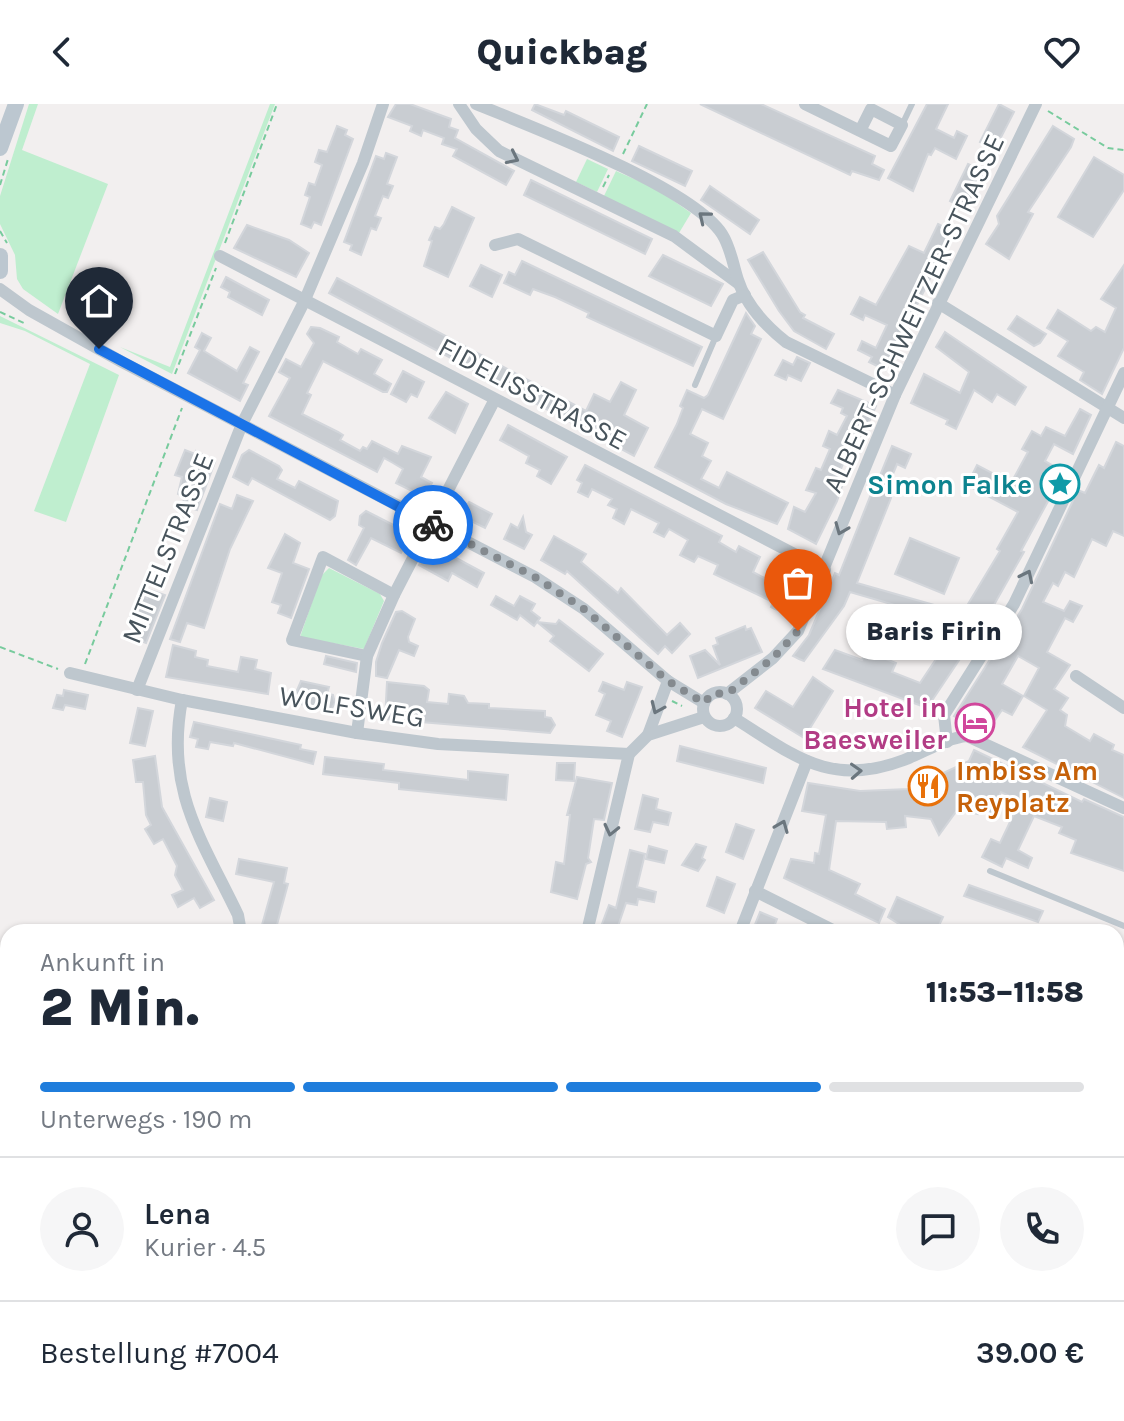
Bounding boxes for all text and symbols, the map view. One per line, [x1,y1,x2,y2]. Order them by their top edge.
icon: back [40,30,84,74]
icon: heart [1040,30,1084,74]
text: Quickbag [476,31,648,73]
street label: ALBERT-SCHWEITZER-STRASSE [816,129,1011,498]
one-way arrow [504,148,519,164]
one-way arrow [698,212,713,227]
pin [65,267,133,349]
icon: home [77,279,121,323]
street label: FIDELISSTRASSE [433,330,632,457]
street label: MITTELSTRASSE [114,448,221,648]
place icon: Simon Falke [1039,463,1081,505]
place label: Simon Falke [867,468,1032,501]
courier [393,485,473,565]
icon: bike [411,503,455,547]
one-way arrow [834,521,851,535]
pin [764,549,832,631]
icon: bag [776,561,820,605]
one-way arrow [1017,569,1033,584]
callout: Baris Firin [846,603,1022,659]
text: Baris Firin [866,616,1002,647]
street label: WOLFSWEG [277,679,427,734]
place label: Hotel in Baesweiler [803,691,947,756]
one-way arrow [651,700,667,714]
hotel icon: Hotel in Baesweiler [954,702,996,744]
place label: Imbiss Am Reyplatz [956,754,1098,819]
one-way arrow [850,763,863,780]
restaurant icon: Imbiss Am Reyplatz [907,765,949,807]
one-way arrow [772,820,789,834]
one-way arrow [604,822,621,836]
text: Ankunft in [40,947,165,978]
text: 11:53–11:58 [926,974,1084,1010]
text: 2 Min. [40,977,199,1038]
text: Unterwegs · 190 m [40,1104,252,1135]
button: person [40,1187,124,1271]
button: chat [896,1187,980,1271]
button: phone [1000,1187,1084,1271]
text: Lena [144,1196,211,1232]
text: Kurier · 4.5 [144,1232,266,1263]
text: Bestellung #7004 [40,1335,279,1371]
text: 39.00 € [976,1335,1084,1371]

